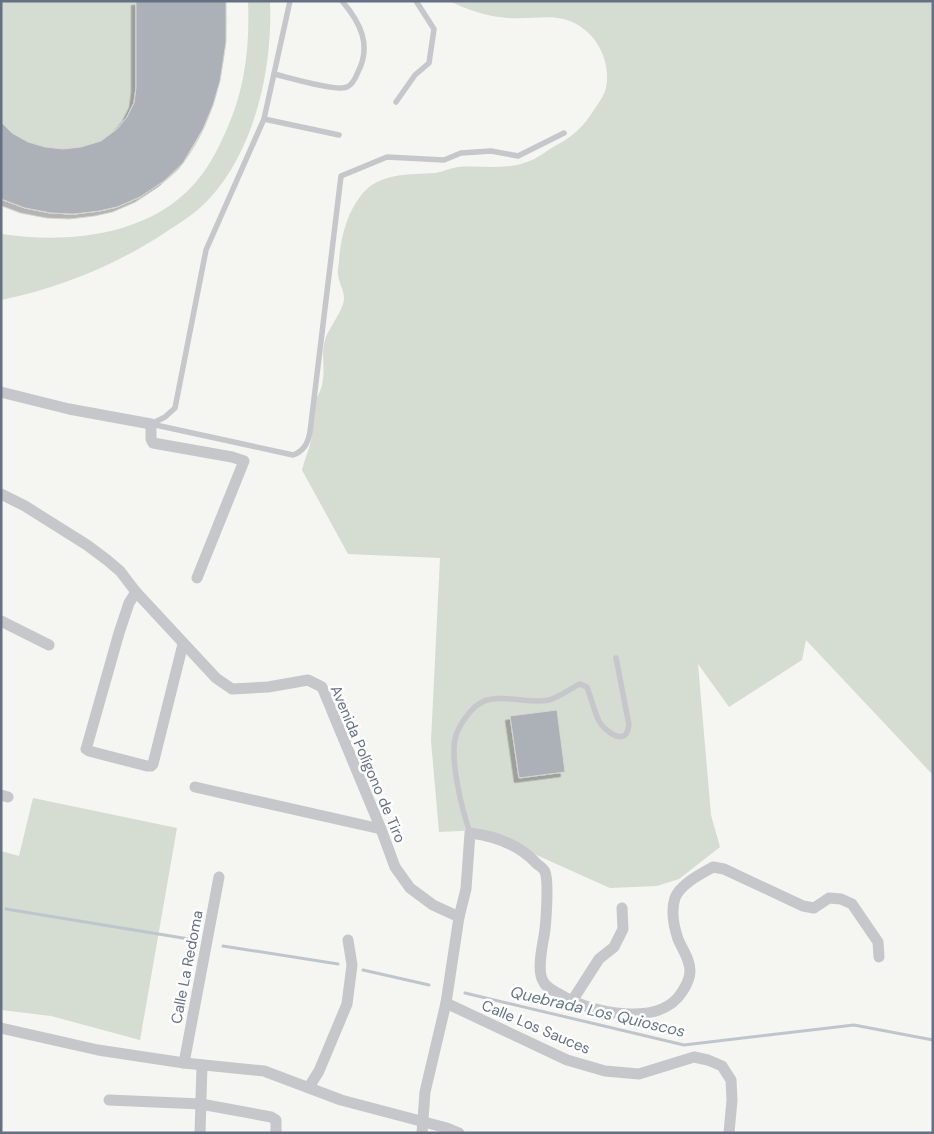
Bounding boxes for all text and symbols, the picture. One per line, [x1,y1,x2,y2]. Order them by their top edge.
street label: Avenida Polígono de Tiro [326,682,410,846]
street label: Calle La Redoma [166,909,208,1025]
water label: Quebrada Los Quioscos [508,981,687,1042]
street label: Calle Los Sauces [479,995,593,1059]

